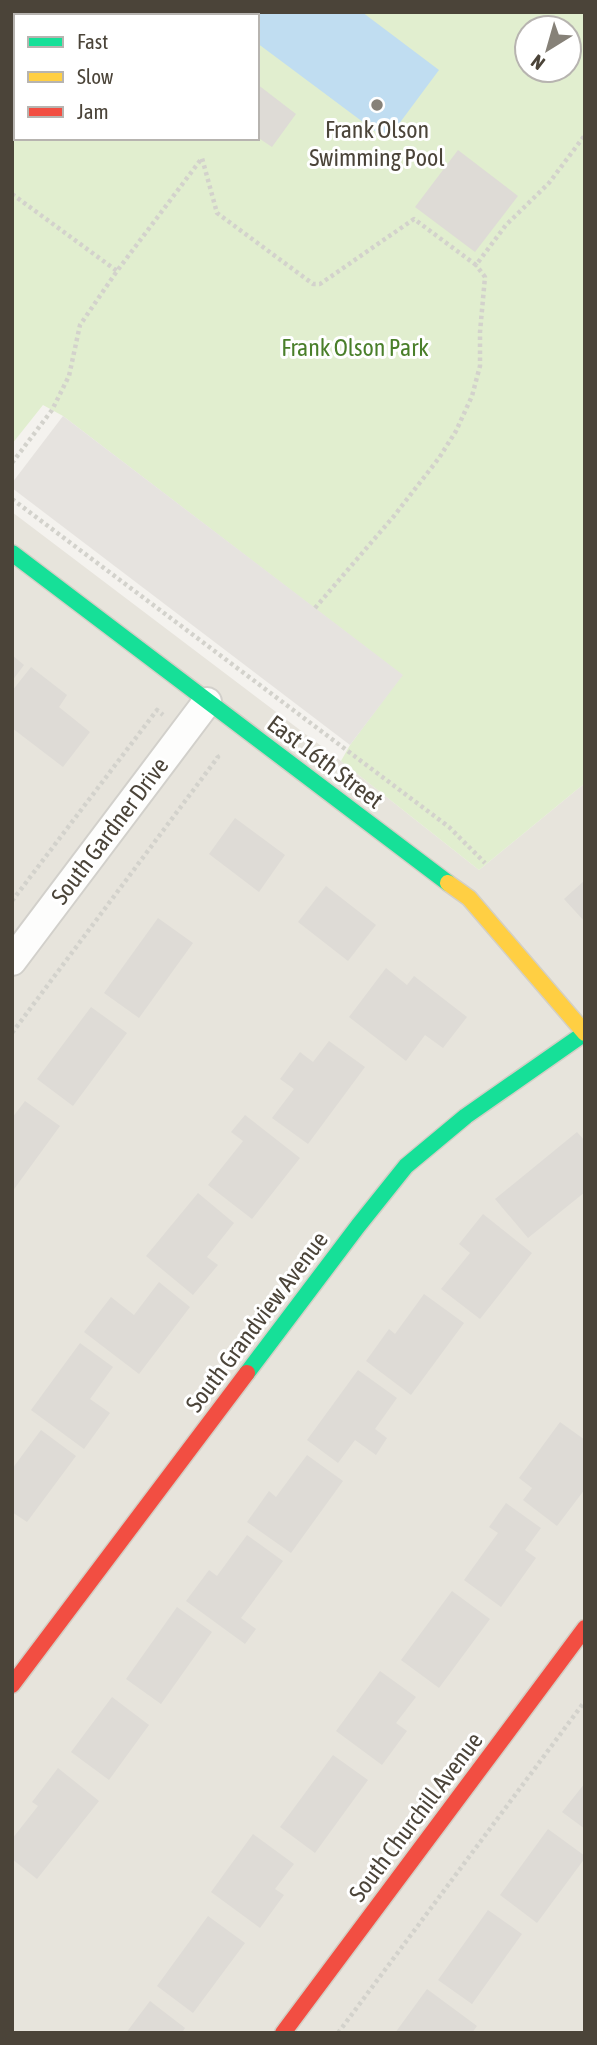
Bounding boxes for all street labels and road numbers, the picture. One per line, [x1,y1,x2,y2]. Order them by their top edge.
street label: East 16th Street [262,710,388,814]
street label: South Gardner Drive [46,752,174,909]
street label: South Grandview Avenue [180,1226,333,1417]
street label: South Churchill Avenue [343,1727,488,1906]

